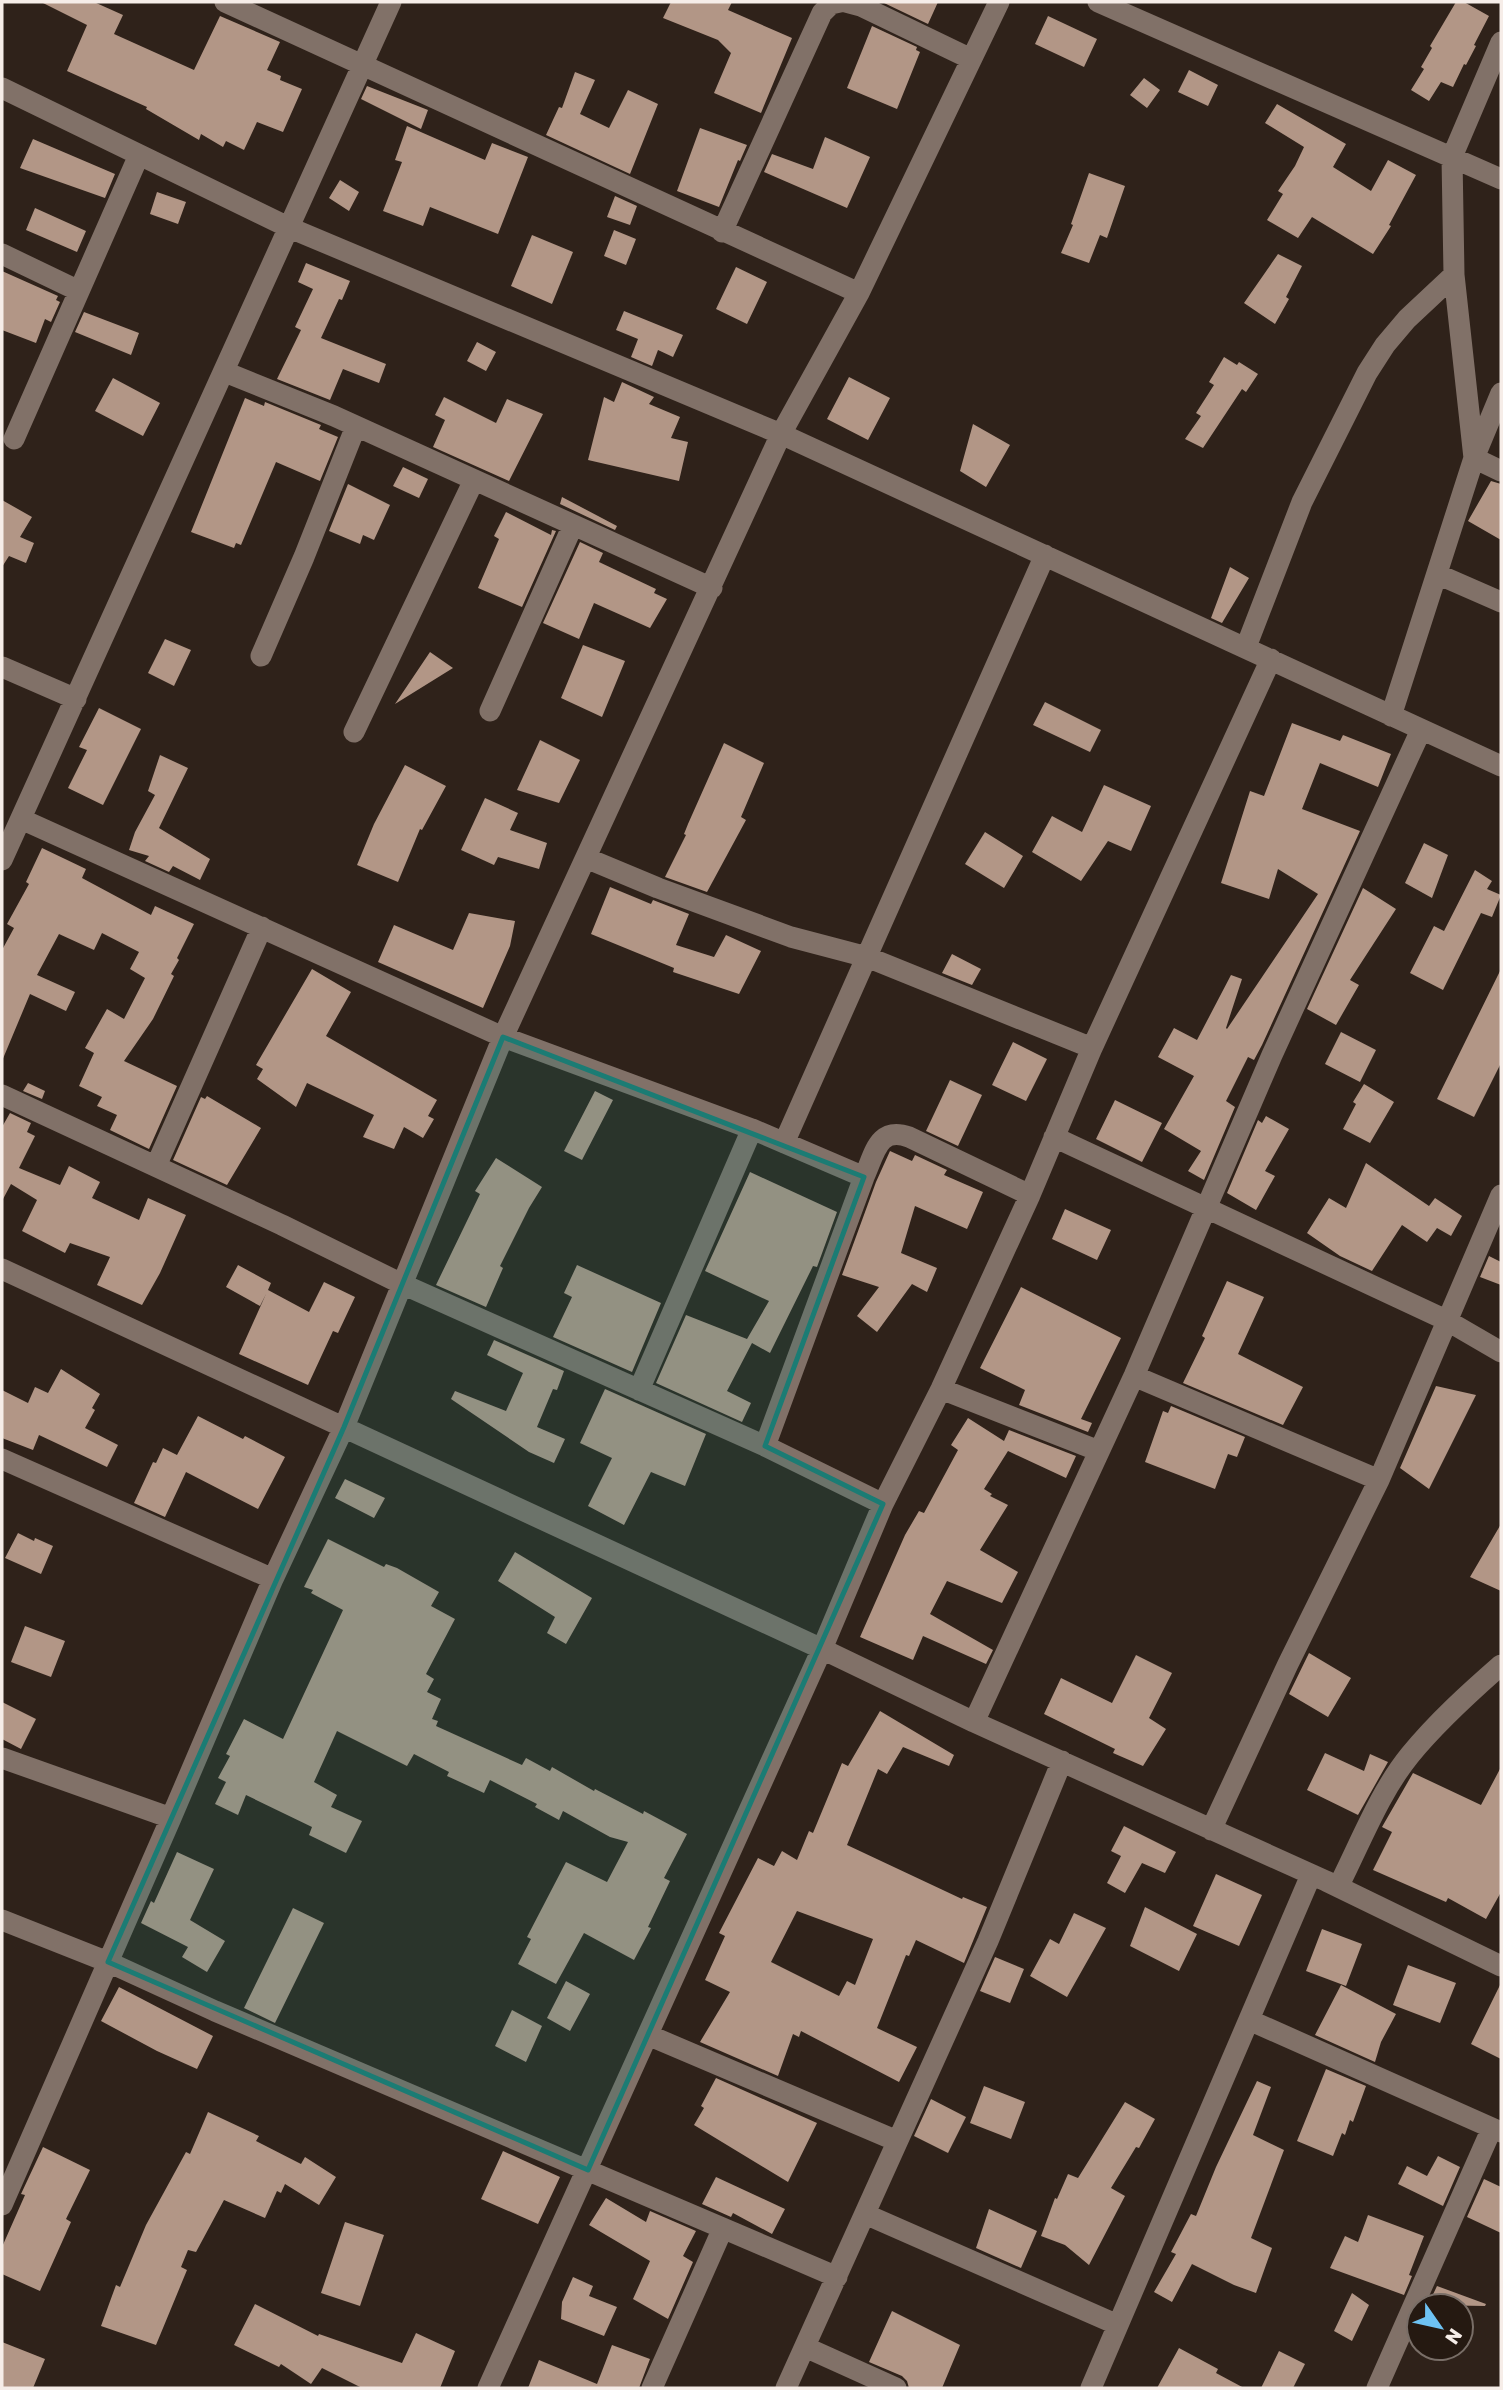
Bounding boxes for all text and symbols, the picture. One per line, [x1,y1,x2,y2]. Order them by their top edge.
north arrow [1405,2292,1475,2362]
text: N [1440,2324,1467,2348]

